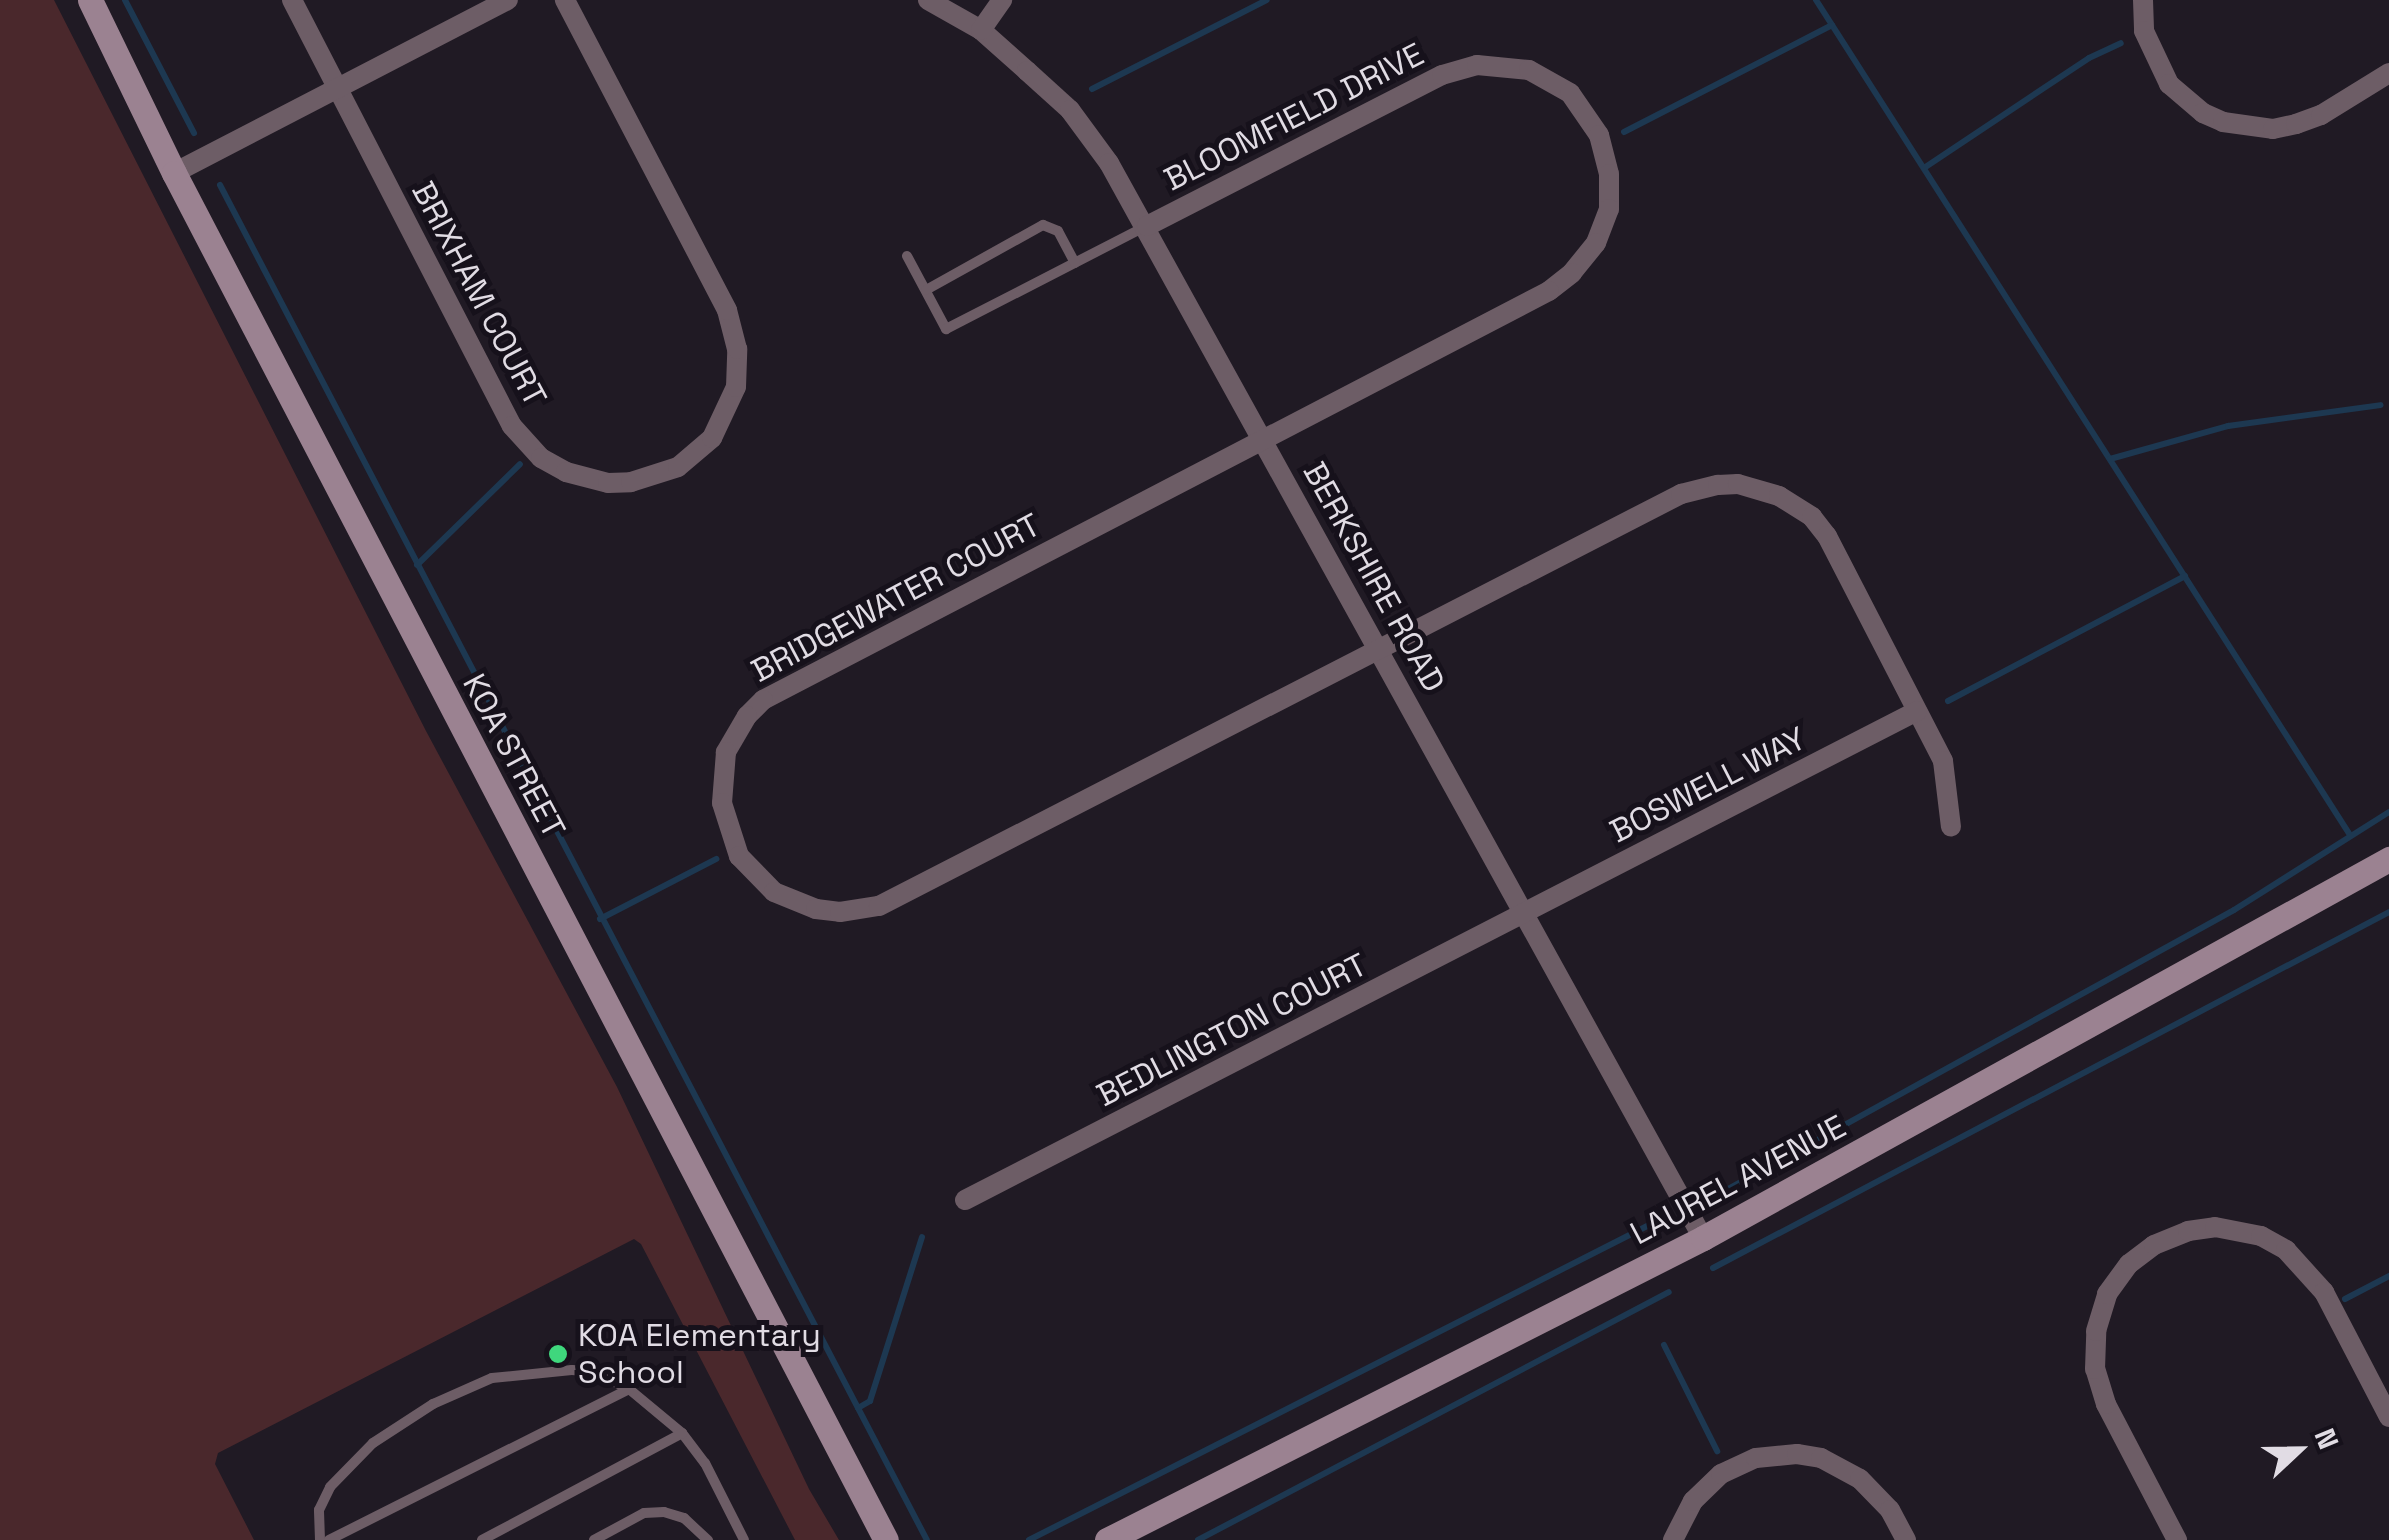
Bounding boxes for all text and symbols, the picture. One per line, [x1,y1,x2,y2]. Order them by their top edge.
street label: BLOOMFIELD DRIVE [1158,35,1430,199]
street label: BRIXHAM COURT [404,175,554,413]
street label: BERKSHIRE ROAD [1295,456,1453,698]
street label: BRIDGEWATER COURT [745,506,1047,690]
street label: KOA STREET [455,667,573,845]
street label: BOSWELL WAY [1603,719,1813,851]
street label: BEDLINGTON COURT [1091,945,1373,1115]
street label: LAUREL AVENUE [1623,1107,1853,1253]
place label: KOA Elementary School [578,1317,821,1392]
marker: KOA Elementary School [547,1343,569,1365]
north arrow [2249,1400,2349,1500]
text: N [2307,1423,2347,1454]

